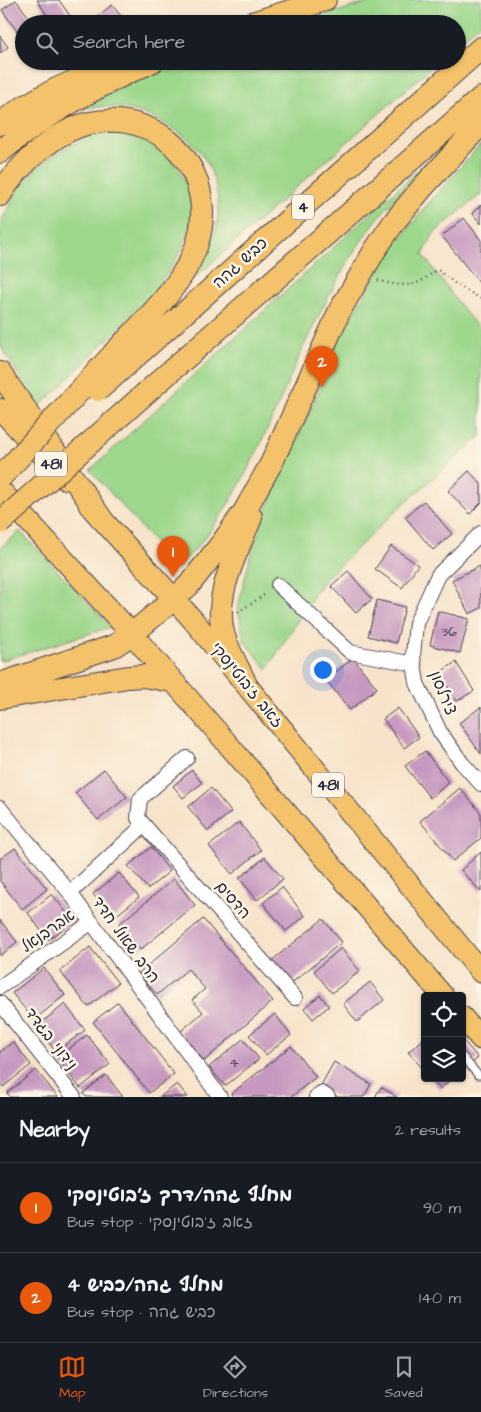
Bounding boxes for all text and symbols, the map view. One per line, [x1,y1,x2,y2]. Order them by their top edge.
search box [15,15,466,70]
icon: search [33,29,61,57]
text: Search here [73,29,185,56]
road number: 4 [292,194,314,220]
street label: כביש גהה [208,232,272,294]
pin: 2 [306,346,338,387]
road number: 481 [35,452,67,476]
pin: 1 [157,536,189,577]
house number: 36 [441,622,457,642]
street label: זאב ז'בוטינסקי [206,638,288,732]
your location [310,657,336,683]
street label: צירלסון [424,667,462,719]
road number: 481 [312,772,344,798]
street label: הדסים [210,876,256,924]
street label: הרב שאול חדד [87,892,165,988]
street label: אברבנאל [17,904,79,958]
map controls [421,992,466,1082]
button: locate [421,992,466,1037]
street label: נידוני בגדד [20,1003,82,1075]
button: layers [421,1037,466,1082]
house number: 4 [229,1053,239,1073]
text: Nearby [20,1115,90,1144]
text: 2 results [395,1119,461,1141]
text: מחלף גהה/דרך ז׳בוטינסקי [67,1182,293,1209]
text: 1 [35,1197,37,1219]
text: 90 m [423,1197,461,1219]
text: Bus stop · זאב ז'בוטינסקי [67,1211,253,1233]
text: מחלף גהה/כביש 4 [67,1272,224,1299]
text: 2 [31,1287,41,1309]
text: 140 m [419,1287,461,1309]
text: Bus stop · כביש גהה [67,1301,215,1323]
tab: Map [58,1353,86,1403]
tab: Directions [203,1353,268,1403]
tab: Saved [385,1353,423,1403]

